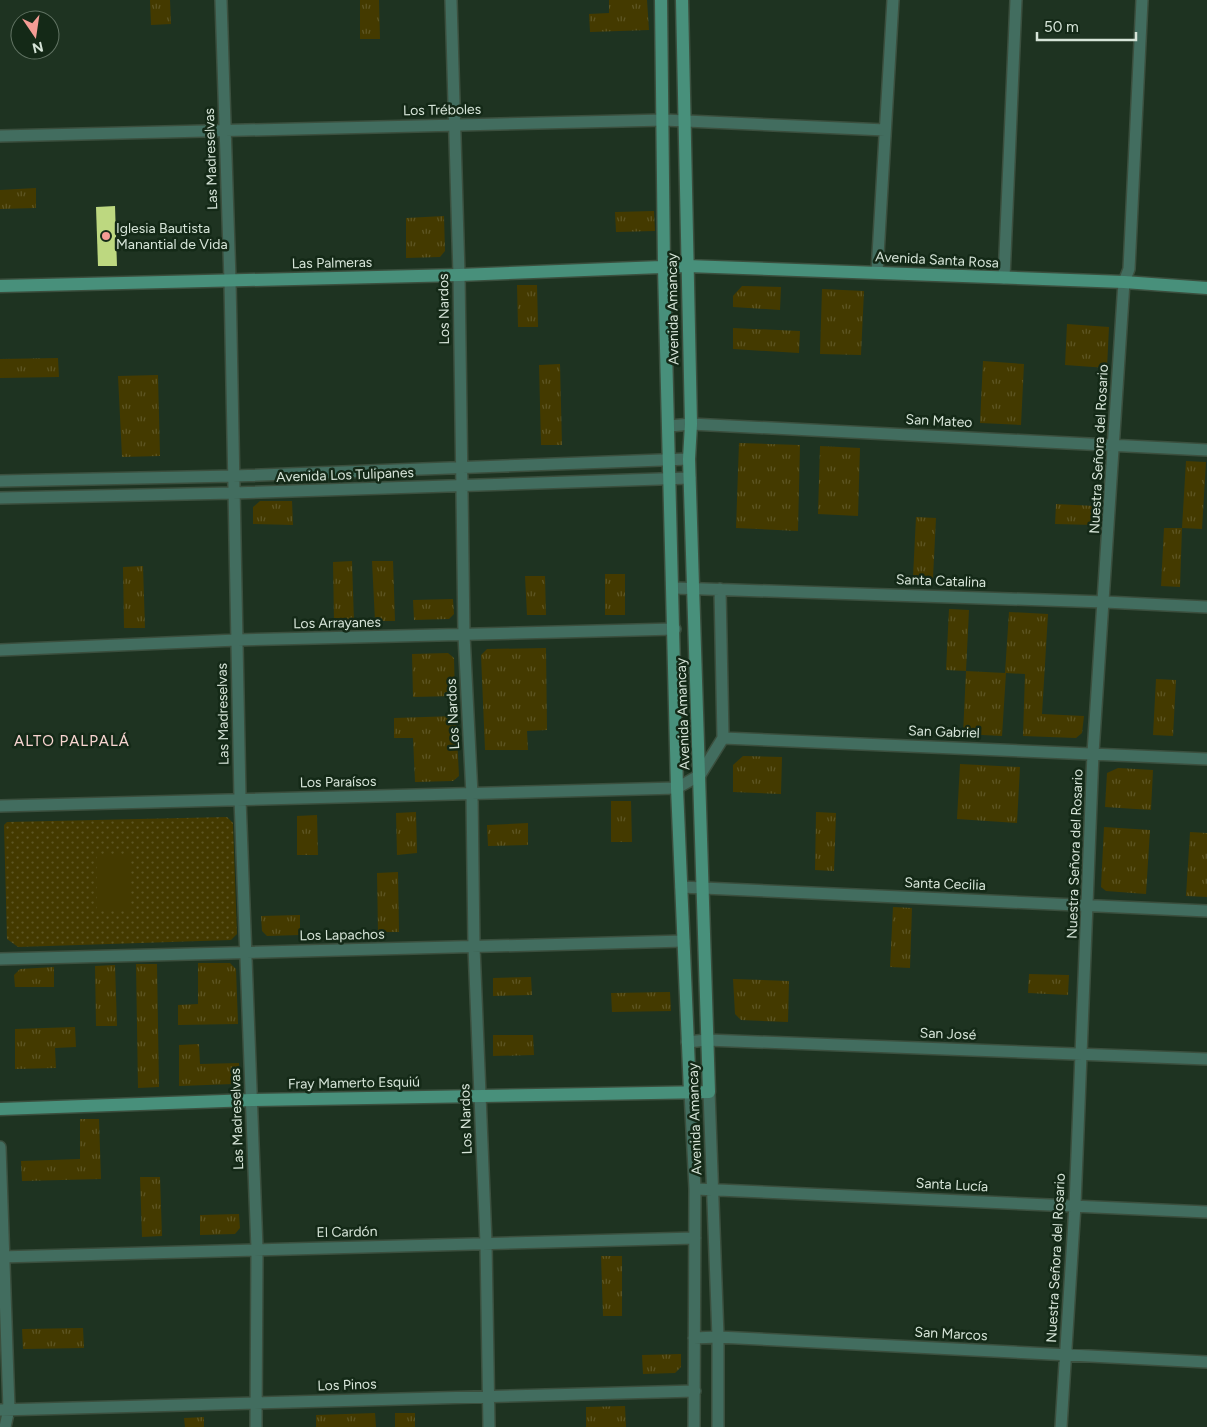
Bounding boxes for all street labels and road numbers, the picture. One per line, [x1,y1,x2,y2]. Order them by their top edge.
street label: Los Tréboles [403,101,481,119]
street label: Las Madreselvas [201,108,221,210]
street label: Avenida Santa Rosa [875,248,999,272]
street label: Avenida Amancay [664,252,682,365]
street label: Las Palmeras [292,254,372,272]
street label: Los Nardos [435,273,453,345]
street label: Nuestra Señora del Rosario [1086,364,1112,534]
street label: San Mateo [905,411,973,431]
street label: Avenida Los Tulipanes [276,464,414,486]
street label: Santa Catalina [896,571,986,591]
street label: Los Arrayanes [293,614,381,632]
street label: Avenida Amancay [673,657,693,770]
street label: Las Madreselvas [214,663,232,765]
street label: Los Nardos [443,678,463,750]
street label: San Gabriel [908,722,980,742]
street label: Nuestra Señora del Rosario [1064,769,1086,939]
street label: Los Paraísos [299,773,377,791]
street label: Santa Cecilia [904,874,986,894]
street label: Los Lapachos [299,926,385,944]
street label: San José [919,1025,977,1043]
street label: Avenida Amancay [685,1062,705,1175]
street label: Las Madreselvas [227,1068,247,1170]
street label: Fray Mamerto Esquiú [288,1073,420,1093]
street label: Los Nardos [456,1083,476,1155]
street label: Nuestra Señora del Rosario [1043,1173,1069,1343]
street label: Santa Lucía [915,1175,989,1195]
street label: El Cardón [316,1223,378,1241]
street label: San Marcos [914,1324,988,1344]
street label: Los Pinos [317,1375,377,1395]

